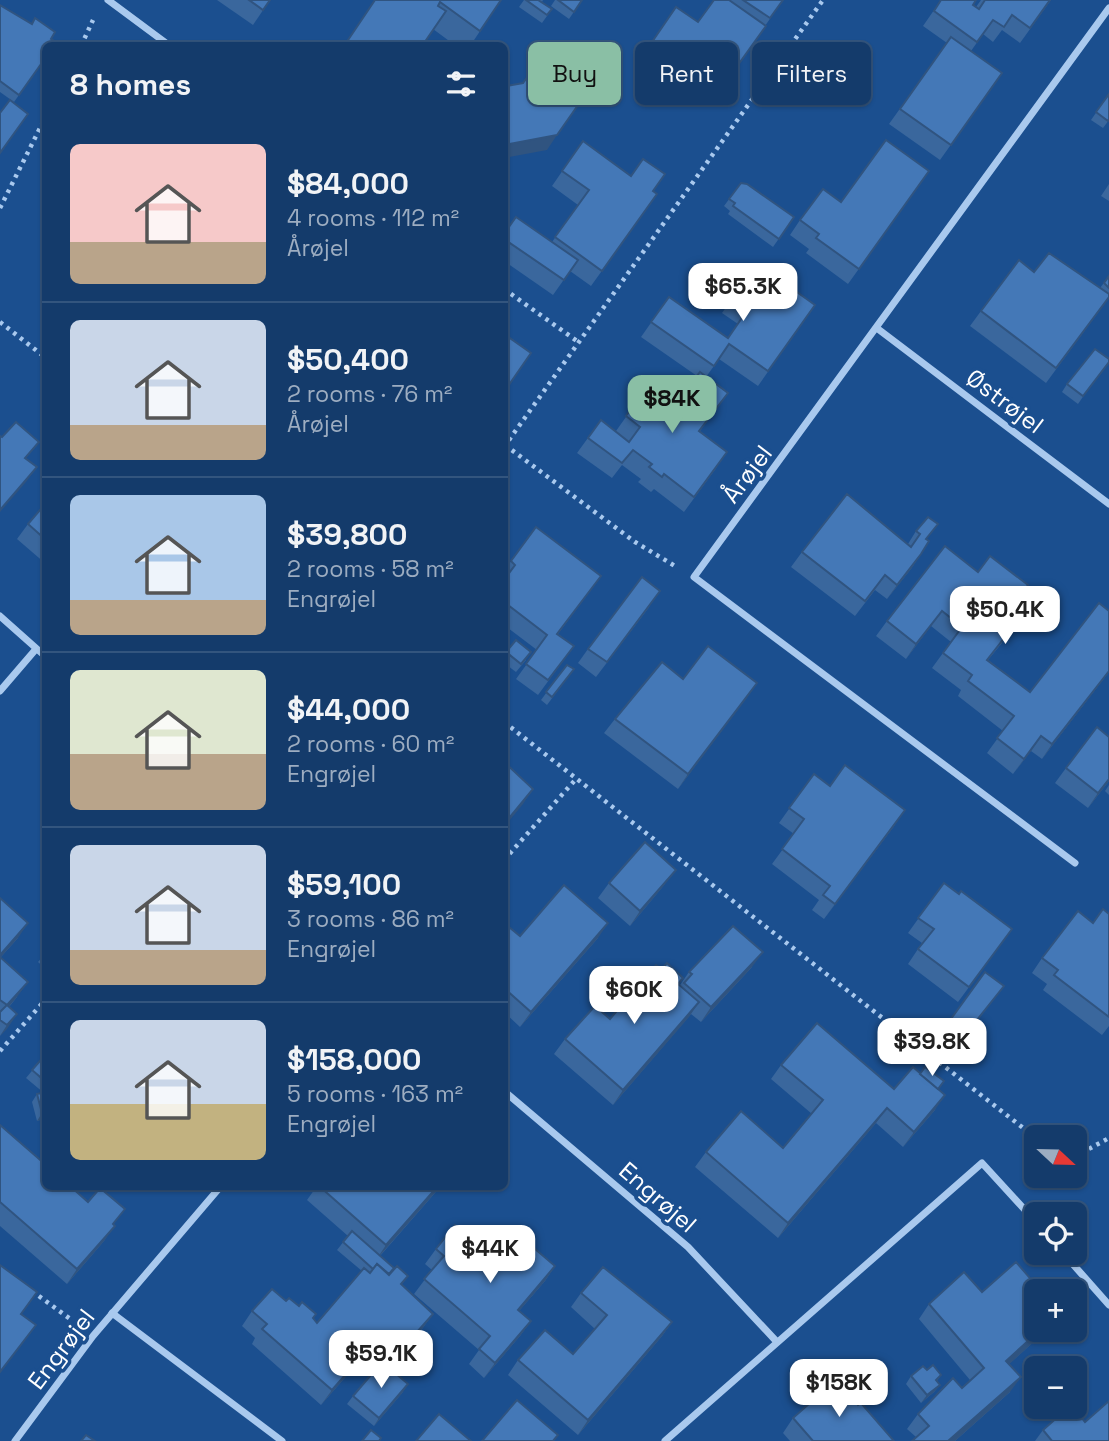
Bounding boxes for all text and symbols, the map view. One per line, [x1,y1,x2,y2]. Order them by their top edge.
chip: Buy [528,42,621,105]
chip: Rent [635,42,738,105]
chip: Filters [752,42,871,105]
text: 8 homes [70,65,191,104]
icon: filters [442,65,480,103]
text: $84,000 [287,164,409,203]
icon: home [126,172,210,256]
text: 4 rooms · 112 m² [287,203,459,233]
text: Årøjel [287,233,349,263]
pin: $65.3K [686,264,800,323]
text: $65.3K [704,271,782,301]
text: $50,400 [287,340,409,379]
icon: home [126,348,210,432]
street label: Østrøjel [960,362,1050,440]
pin: $84K [631,376,713,435]
text: 2 rooms · 76 m² [287,379,452,409]
text: $84K [644,383,700,413]
text: Årøjel [287,409,349,439]
street label: Årøjel [715,439,779,509]
text: $39,800 [287,515,407,554]
icon: home [126,523,210,607]
text: 2 rooms · 58 m² [287,554,454,584]
text: Engrøjel [287,584,376,614]
pin: $50.4K [948,586,1062,646]
text: $50.4K [966,594,1044,624]
text: $44,000 [287,690,410,729]
icon: home [126,698,210,782]
text: 2 rooms · 60 m² [287,729,454,759]
text: Engrøjel [287,759,376,789]
text: $59,100 [287,865,401,904]
icon: home [126,873,210,957]
text: 3 rooms · 86 m² [287,904,454,934]
text: Engrøjel [287,934,376,964]
pin: $60K [593,967,675,1026]
text: $60K [605,974,663,1004]
pin: $39.8K [875,1018,989,1078]
text: $39.8K [894,1026,970,1056]
text: $158,000 [287,1040,422,1079]
icon: home [126,1048,210,1132]
text: 5 rooms · 163 m² [287,1079,463,1109]
text: Engrøjel [287,1109,376,1139]
north arrow [1024,1125,1087,1188]
map controls [1024,1125,1087,1419]
street label: Engrøjel [613,1155,703,1239]
button: locate [1024,1202,1087,1265]
pin: $44K [449,1226,531,1285]
text: $44K [461,1233,519,1263]
button: + [1024,1279,1087,1342]
street label: Engrøjel [21,1302,101,1396]
pin: $59.1K [324,1330,438,1390]
text: $59.1K [345,1338,417,1368]
button: − [1024,1356,1087,1419]
pin: $158K [790,1360,888,1419]
text: $158K [806,1367,872,1397]

